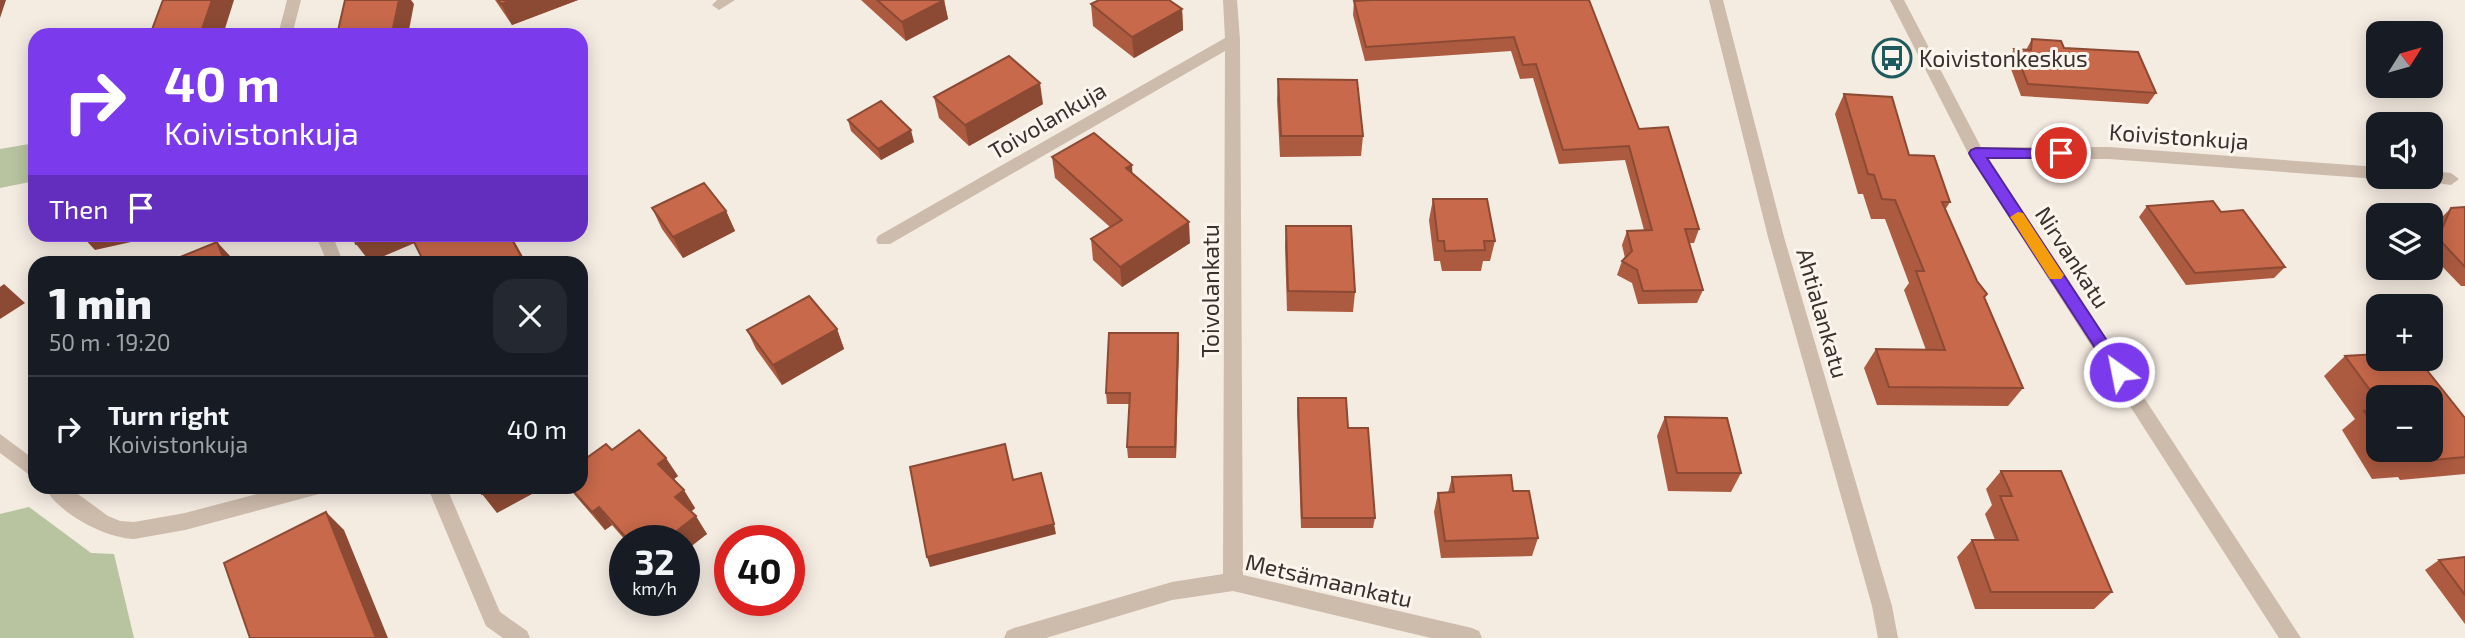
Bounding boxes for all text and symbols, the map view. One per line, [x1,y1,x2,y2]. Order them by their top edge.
north arrow [2366,21,2443,98]
map controls [2366,21,2443,462]
bus stop icon: Koivistonkeskus [1871,37,1913,79]
place label: Koivistonkeskus [1919,44,2088,72]
text: 40 m [164,53,280,112]
icon: right [49,56,140,147]
street label: Toivolankuja [983,75,1111,165]
button: sound [2366,112,2443,189]
text: Koivistonkuja [164,113,359,151]
street label: Koivistonkuja [2108,117,2250,155]
pin [2031,123,2091,183]
icon: arrive [2042,134,2080,172]
icon: arrive [122,189,160,227]
text: Then [49,193,108,224]
street label: Nirvankatu [2030,201,2116,313]
button: layers [2366,203,2443,280]
street label: Toivolankatu [1196,224,1224,358]
street label: Ahtialankatu [1791,245,1855,381]
text: 1 min [49,277,152,327]
button: close [493,279,567,353]
button: + [2366,294,2443,371]
text: 50 m · 19:20 [49,328,171,356]
position arrow [2082,335,2156,409]
button: − [2366,385,2443,462]
text: Turn right [108,399,229,430]
icon: right [49,410,87,448]
text: 40 m [507,413,567,444]
text: Koivistonkuja [108,430,248,458]
speed limit sign: 40 [714,525,805,616]
text: 32 [634,540,675,582]
street label: Metsämaankatu [1243,547,1415,613]
text: km/h [632,577,677,599]

